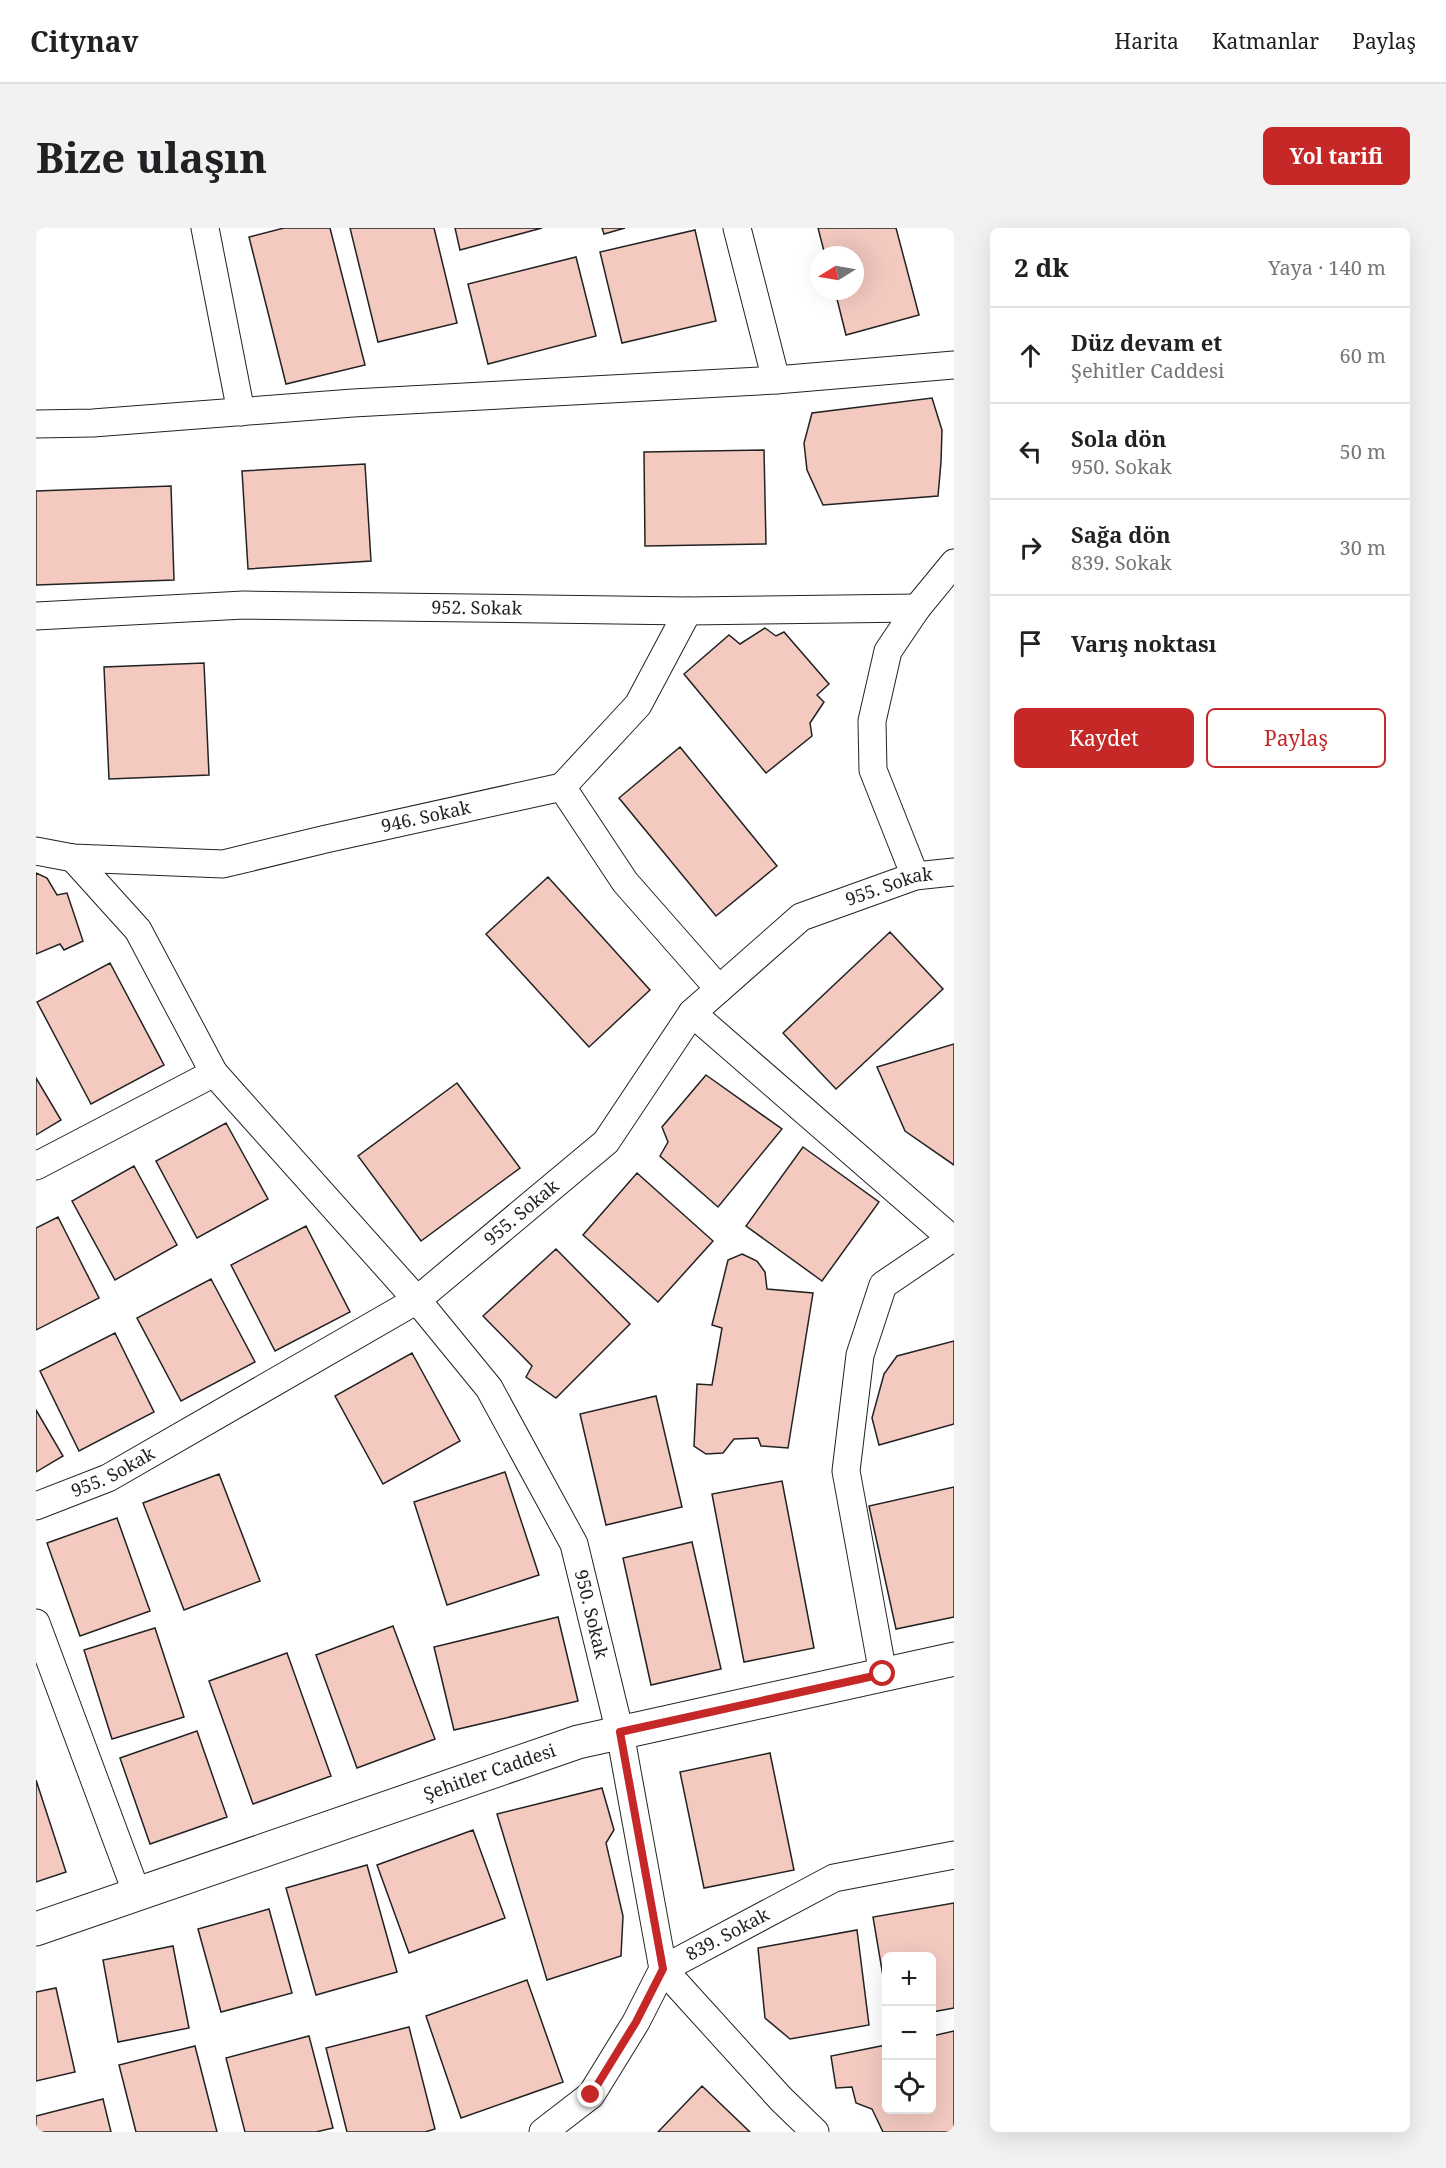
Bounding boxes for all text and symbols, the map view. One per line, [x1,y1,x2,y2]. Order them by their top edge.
text: Citynav [30,22,139,60]
text: Harita [1115,27,1179,55]
text: Katmanlar [1212,27,1319,55]
text: Paylaş [1352,27,1416,55]
button: Yol tarifi [1263,127,1410,185]
text: Bize ulaşın [36,128,267,185]
north arrow [810,246,864,300]
text: 2 dk [1014,249,1069,285]
text: Yaya · 140 m [1268,254,1386,281]
text: Düz devam et [1071,327,1222,357]
icon: ahead [1014,339,1047,372]
text: 60 m [1340,342,1386,369]
text: Şehitler Caddesi [1071,357,1224,384]
text: Sola dön [1071,423,1166,453]
icon: left [1014,435,1047,468]
text: 50 m [1340,438,1386,465]
text: 950. Sokak [1071,453,1172,480]
text: Sağa dön [1071,519,1171,549]
icon: right [1014,531,1047,564]
text: 30 m [1340,534,1386,561]
text: 839. Sokak [1071,549,1172,576]
street label: 952. Sokak [431,595,523,620]
icon: arrive [1014,627,1047,660]
text: Varış noktası [1071,628,1216,658]
button: Kaydet [1014,708,1194,768]
button: Paylaş [1206,708,1386,768]
street label: 946. Sokak [379,794,473,838]
street label: 955. Sokak [842,861,934,911]
street label: 955. Sokak [478,1173,564,1250]
street label: 955. Sokak [67,1440,159,1502]
street label: 950. Sokak [570,1567,615,1661]
route start [869,1660,895,1686]
street label: Şehitler Caddesi [420,1738,559,1805]
street label: 839. Sokak [681,1902,773,1966]
map controls [882,1952,936,2114]
button: + [882,1952,936,2006]
button: − [882,2006,936,2060]
button: locate [882,2060,936,2114]
route end [577,2081,603,2107]

